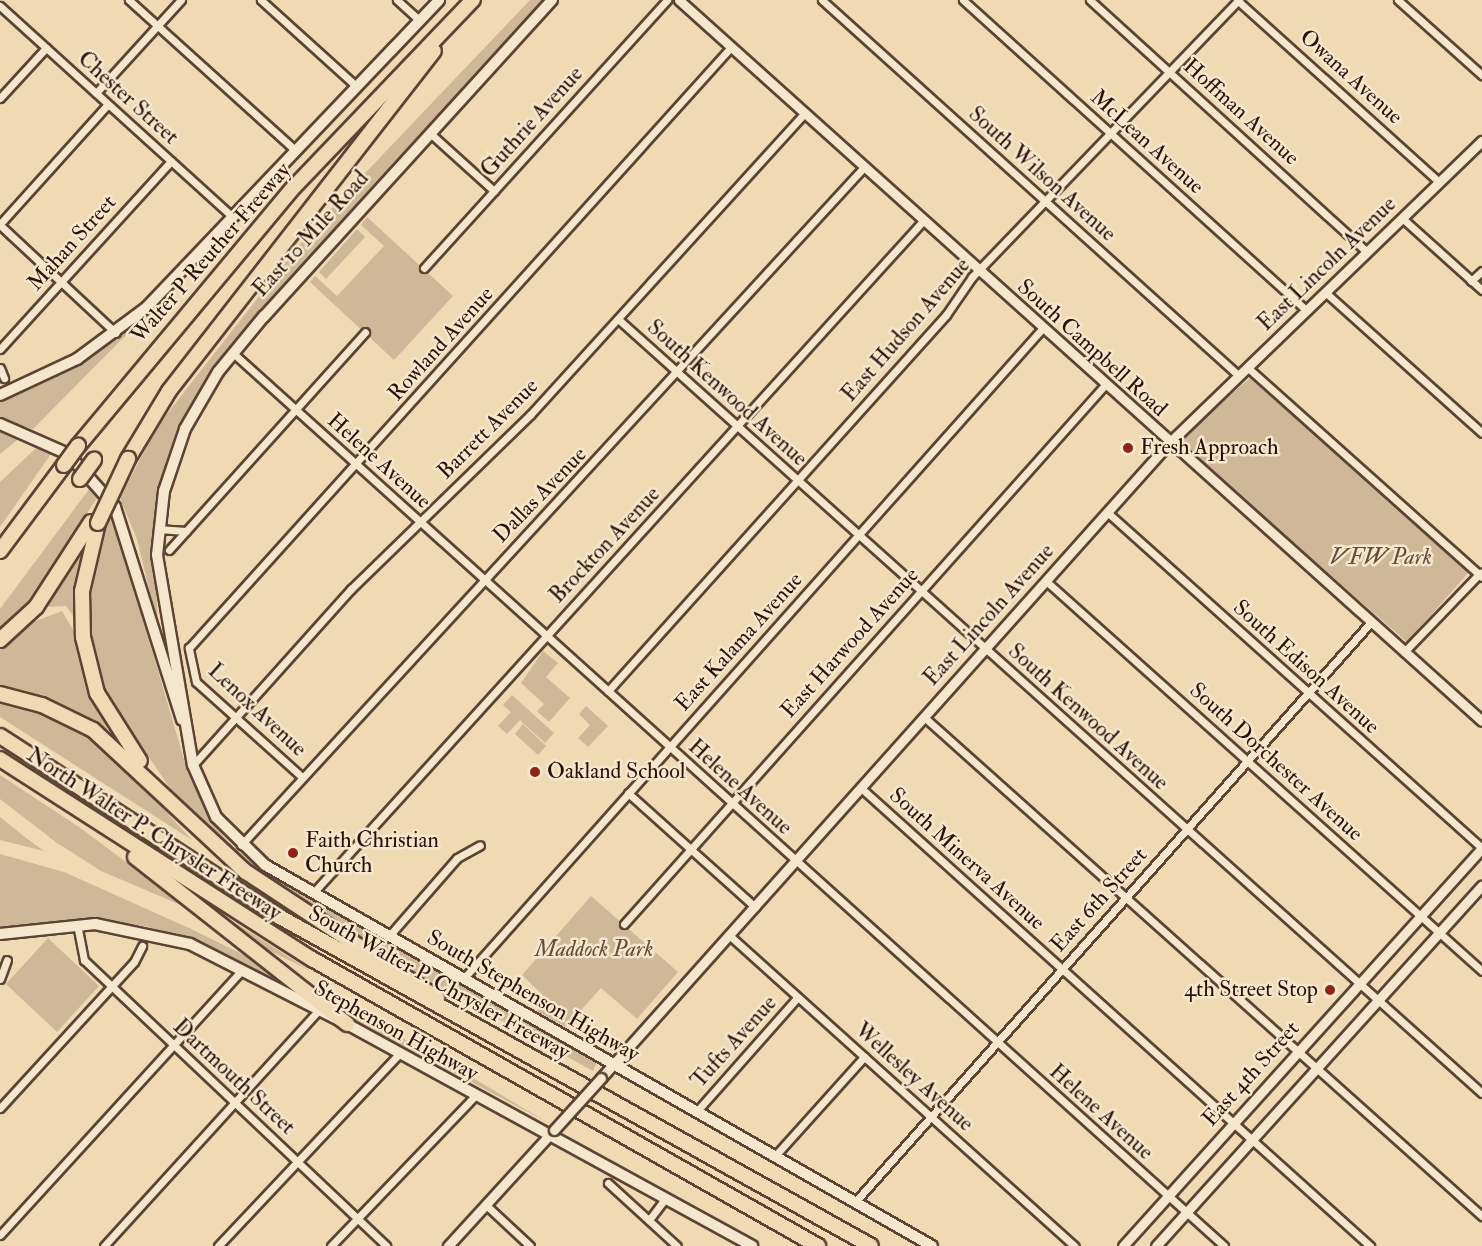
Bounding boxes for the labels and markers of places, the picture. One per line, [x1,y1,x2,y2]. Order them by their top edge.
place label: Fresh Approach [1140,435,1279,461]
marker: Fresh Approach [1121,441,1135,455]
place label: Oakland School [547,759,685,785]
marker: Oakland School [528,765,542,779]
place label: Faith Christian Church [305,827,439,878]
marker: Faith Christian Church [286,846,300,860]
place label: 4th Street Stop [1184,977,1318,1003]
marker: 4th Street Stop [1323,983,1337,997]

